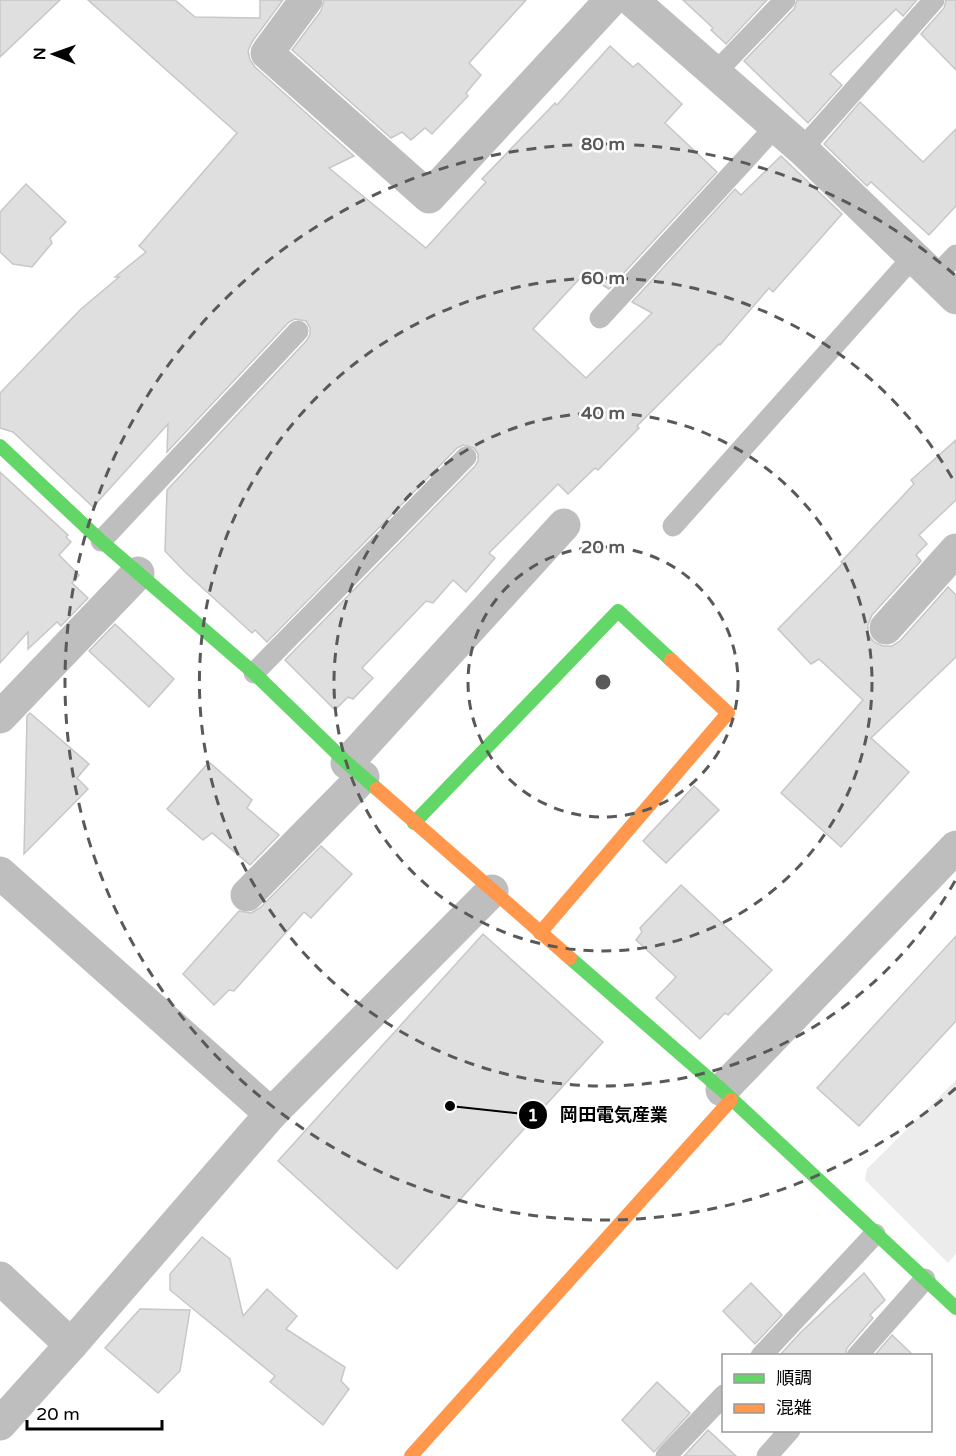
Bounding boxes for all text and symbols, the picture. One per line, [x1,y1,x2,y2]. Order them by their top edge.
north arrow [24,24,84,84]
text: N [30,47,50,60]
text: 80 m [581,133,625,155]
text: 60 m [581,267,625,289]
text: 40 m [581,402,625,424]
text: 20 m [581,536,625,558]
centre of rings [593,672,613,692]
callout: 岡田電気産業 [518,1097,680,1133]
text: 1 [527,1104,539,1126]
text: 岡田電気産業 [560,1104,668,1126]
legend [722,1354,932,1432]
text: 順調 [776,1367,812,1389]
scale bar [27,1393,162,1431]
text: 混雑 [776,1397,812,1419]
text: 20 m [36,1403,80,1425]

